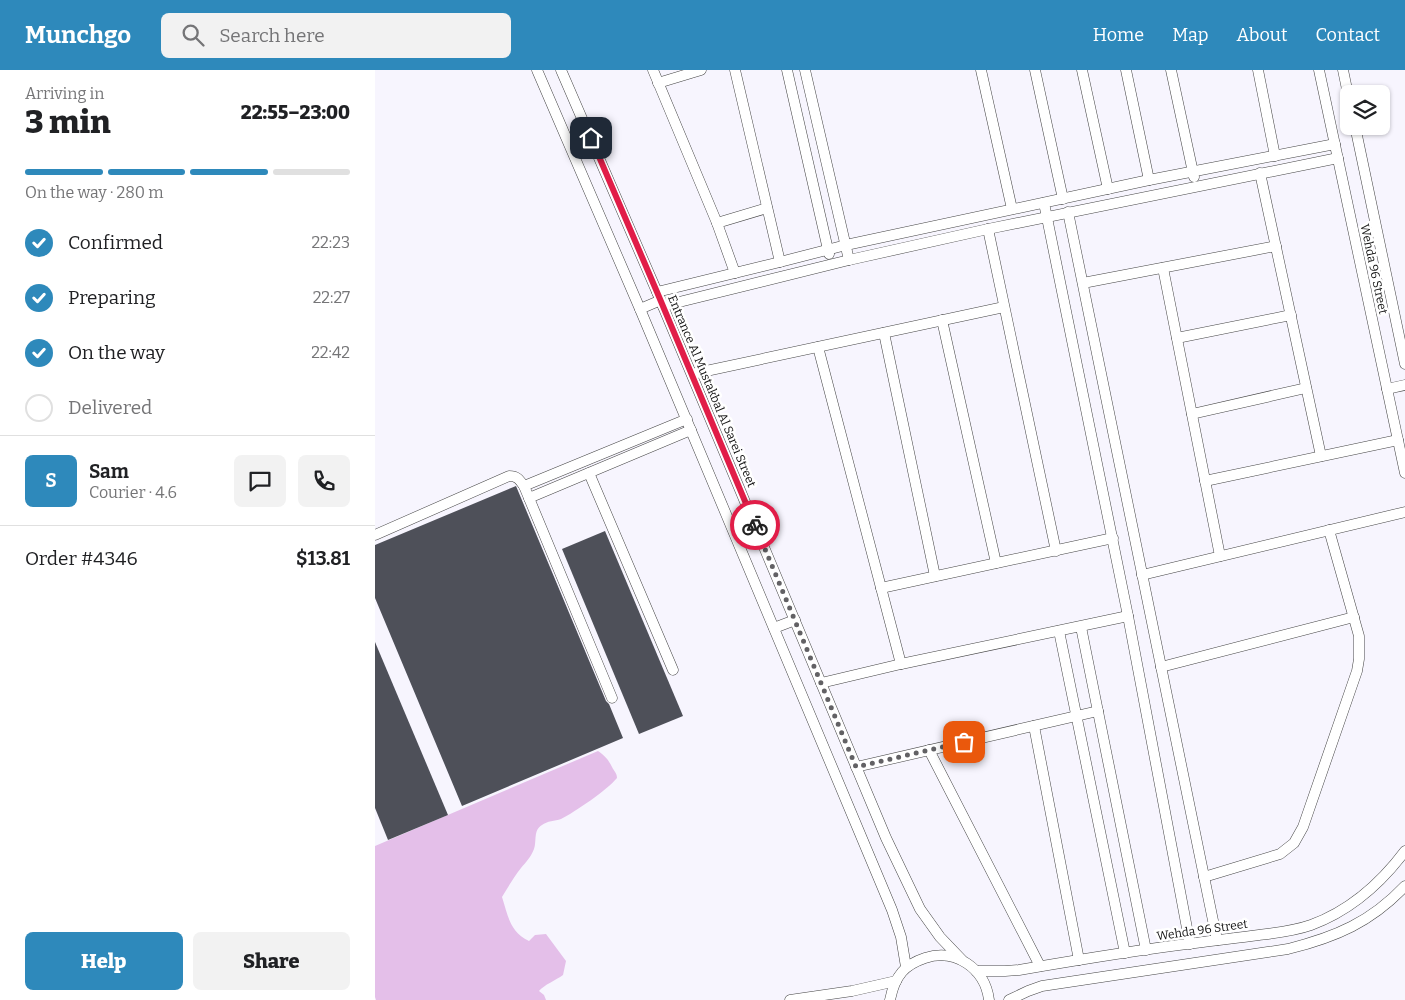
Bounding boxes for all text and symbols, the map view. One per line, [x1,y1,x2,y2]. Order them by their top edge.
search box [161,13,511,58]
text: Munchgo [25,21,131,49]
icon: search [179,21,207,49]
text: Search here [219,24,325,47]
text: Home [1093,24,1144,46]
text: Map [1172,24,1208,46]
text: About [1236,24,1287,46]
text: Contact [1315,24,1380,46]
text: Arriving in [25,84,104,103]
map controls [1340,85,1390,135]
button: layers [1340,85,1390,135]
text: 22:55–23:00 [241,101,350,124]
text: 3 min [25,103,111,141]
pin [570,117,612,159]
icon: home [577,124,605,152]
text: On the way · 280 m [25,183,164,202]
street label: Wehda 96 Street [1358,223,1391,316]
icon: check [25,229,53,257]
text: Confirmed [68,231,163,254]
text: 22:23 [311,233,350,252]
icon: check [25,284,53,312]
text: Preparing [68,286,156,309]
text: 22:27 [313,288,350,307]
street label: Entrance Al Mustakbal Al Sarei Street [665,293,759,490]
icon: check [25,339,53,367]
text: On the way [68,341,165,364]
text: 22:42 [311,343,350,362]
text: Delivered [68,396,152,419]
button: chat [234,455,286,507]
button: phone [298,455,350,507]
text: Sam [89,460,129,483]
text: S [45,469,57,492]
text: Courier · 4.6 [89,483,177,502]
courier [730,500,780,550]
icon: bike [741,511,769,539]
text: Order #4346 [25,547,138,570]
text: $13.81 [296,547,350,570]
pin [943,721,985,763]
icon: bag [950,728,978,756]
street label: Wehda 96 Street [1156,917,1249,943]
button: Help [25,932,183,990]
button: Share [193,932,350,990]

